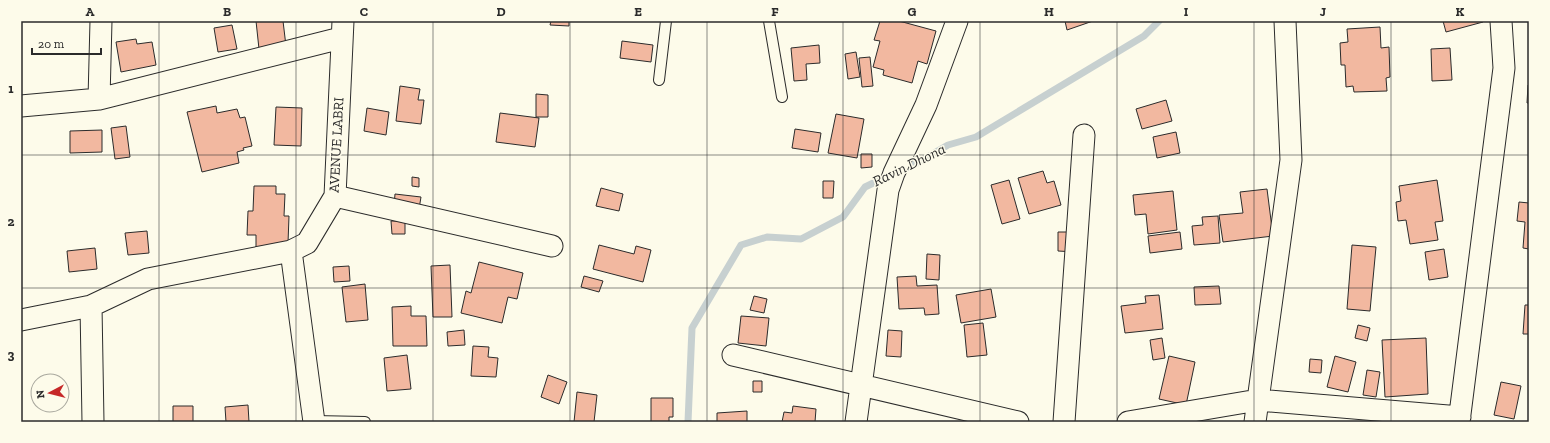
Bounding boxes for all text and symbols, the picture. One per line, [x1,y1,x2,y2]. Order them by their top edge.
text: A [86,4,95,19]
text: B [223,4,231,19]
text: C [360,4,368,19]
text: D [496,4,506,19]
text: E [634,4,642,19]
text: F [771,4,779,19]
text: G [908,4,917,19]
text: H [1044,4,1054,19]
text: I [1184,4,1189,19]
text: J [1320,4,1326,19]
text: K [1456,4,1465,19]
scale bar [32,30,101,56]
text: 20 m [38,37,65,51]
text: 1 [8,81,14,96]
street label: AVENUE LABRI [326,97,347,193]
water label: Ravin Dhona [870,140,948,190]
text: 2 [8,214,15,229]
text: 3 [8,347,15,362]
north arrow [30,373,70,413]
text: N [34,389,48,399]

